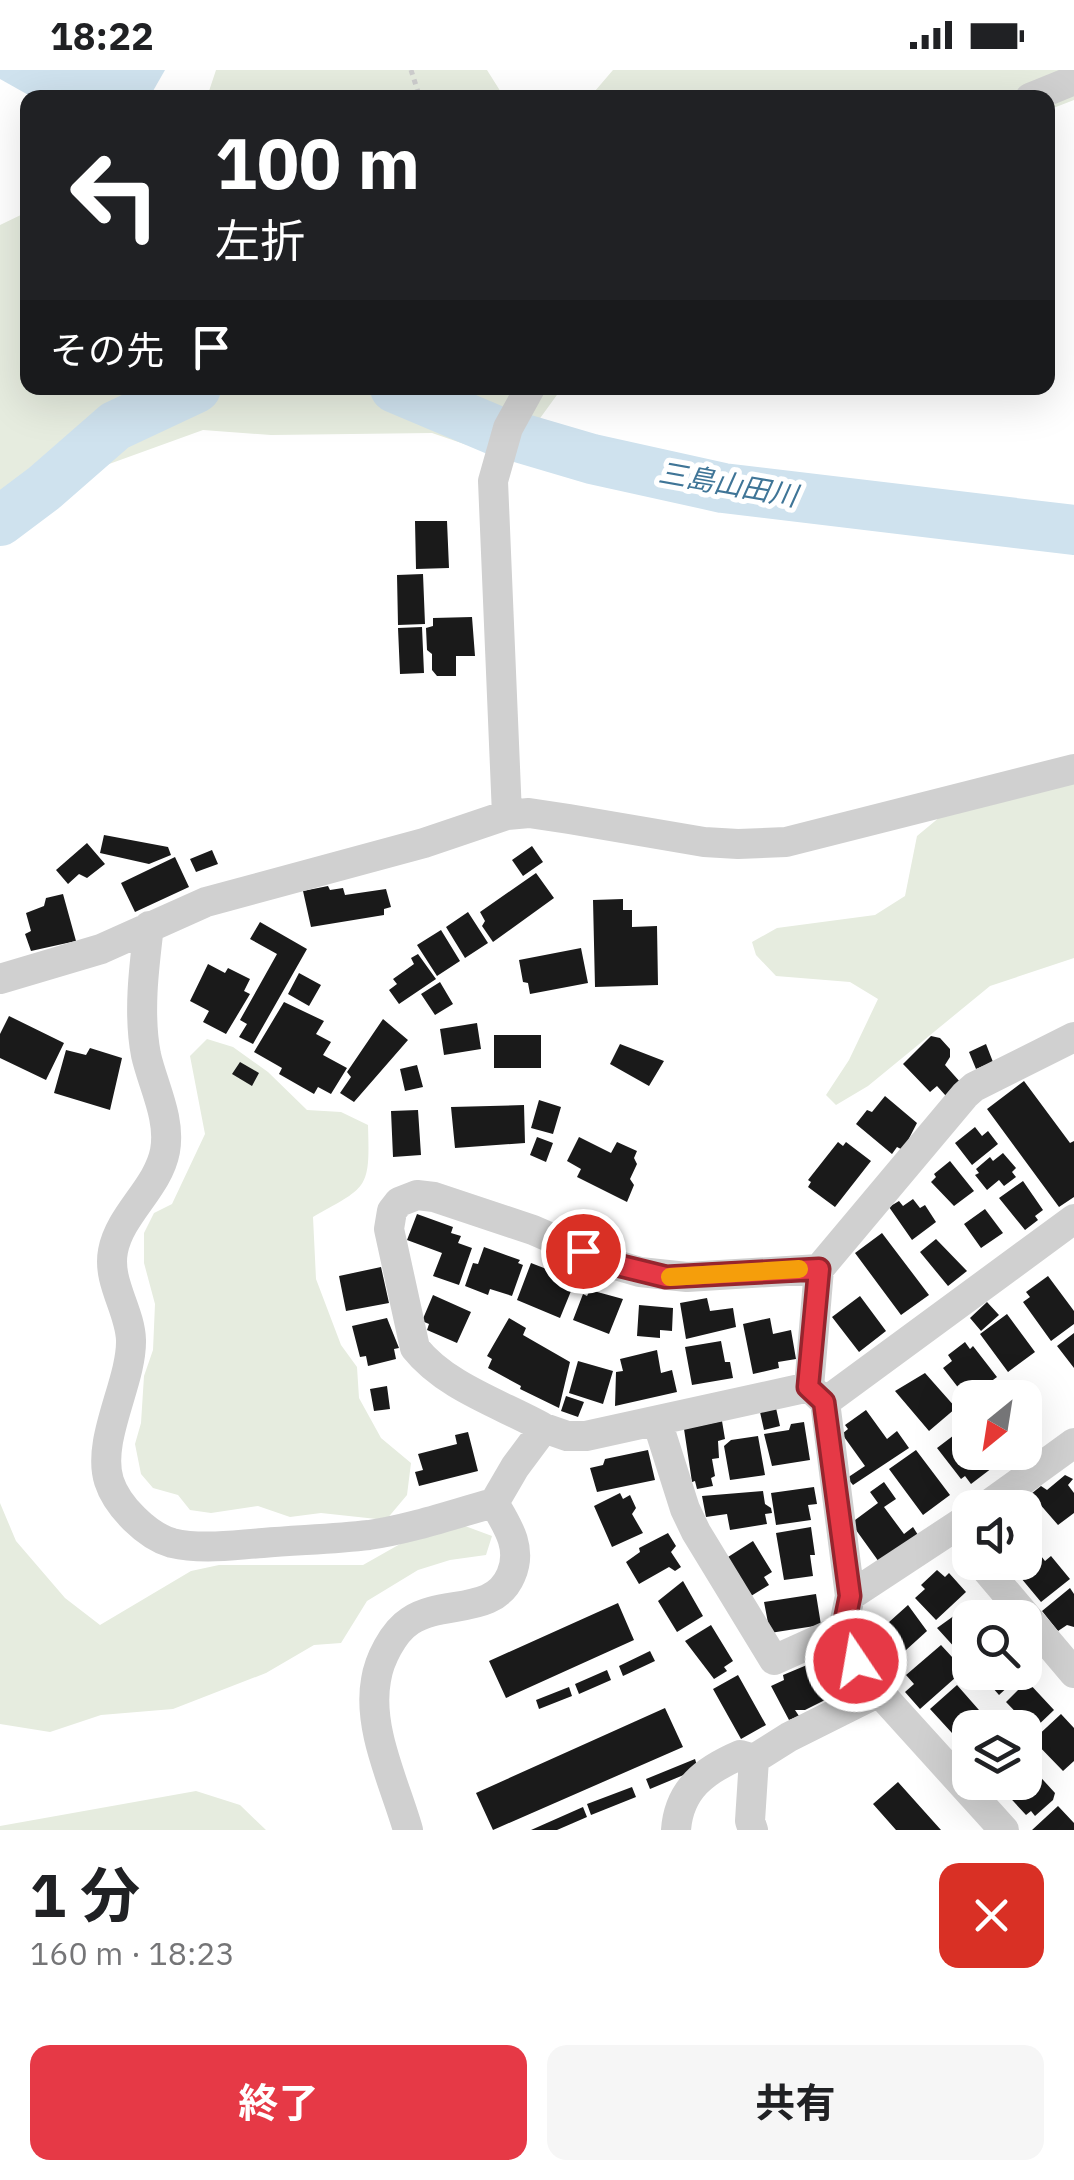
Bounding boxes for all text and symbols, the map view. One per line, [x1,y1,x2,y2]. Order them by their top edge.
text: 18:22 [50,11,154,60]
text: 100 m [215,117,420,208]
icon: left [50,130,180,260]
text: 左折 [215,211,305,269]
icon: arrive [184,320,239,375]
text: その先 [50,325,164,374]
water label: 三島山田川 [656,453,803,514]
pin [541,1209,626,1294]
icon: arrive [556,1224,611,1279]
north arrow [952,1380,1042,1470]
map controls [952,1380,1042,1800]
button: sound [952,1490,1042,1580]
button: search [952,1600,1042,1690]
position arrow [804,1609,908,1713]
button: layers [952,1710,1042,1800]
text: 1 分 [30,1855,140,1934]
button: close [939,1863,1044,1968]
text: 160 m · 18:23 [30,1932,235,1974]
button: 終了 [30,2045,527,2160]
button: 共有 [547,2045,1044,2160]

